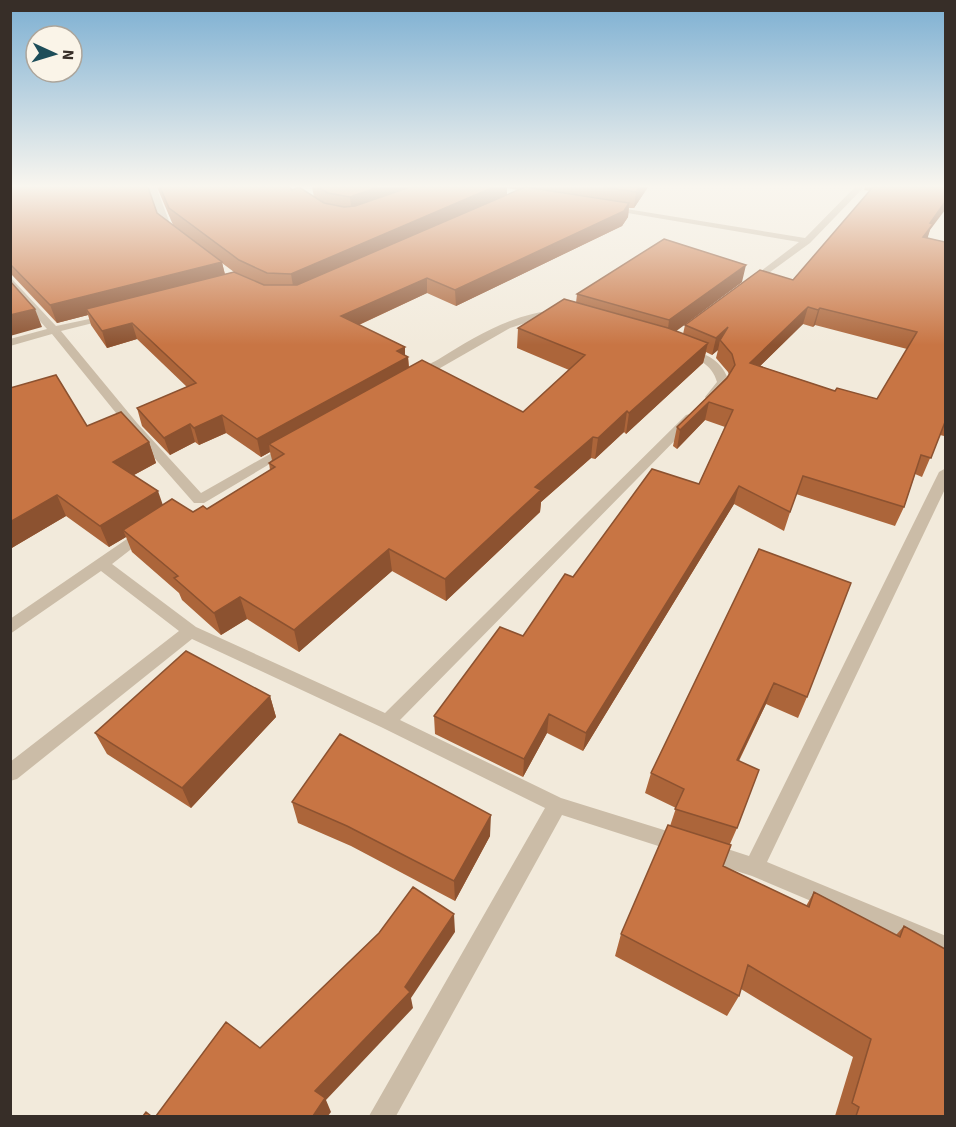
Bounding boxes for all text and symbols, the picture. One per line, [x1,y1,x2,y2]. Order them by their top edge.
north arrow [24,24,84,84]
text: N [57,49,79,61]

